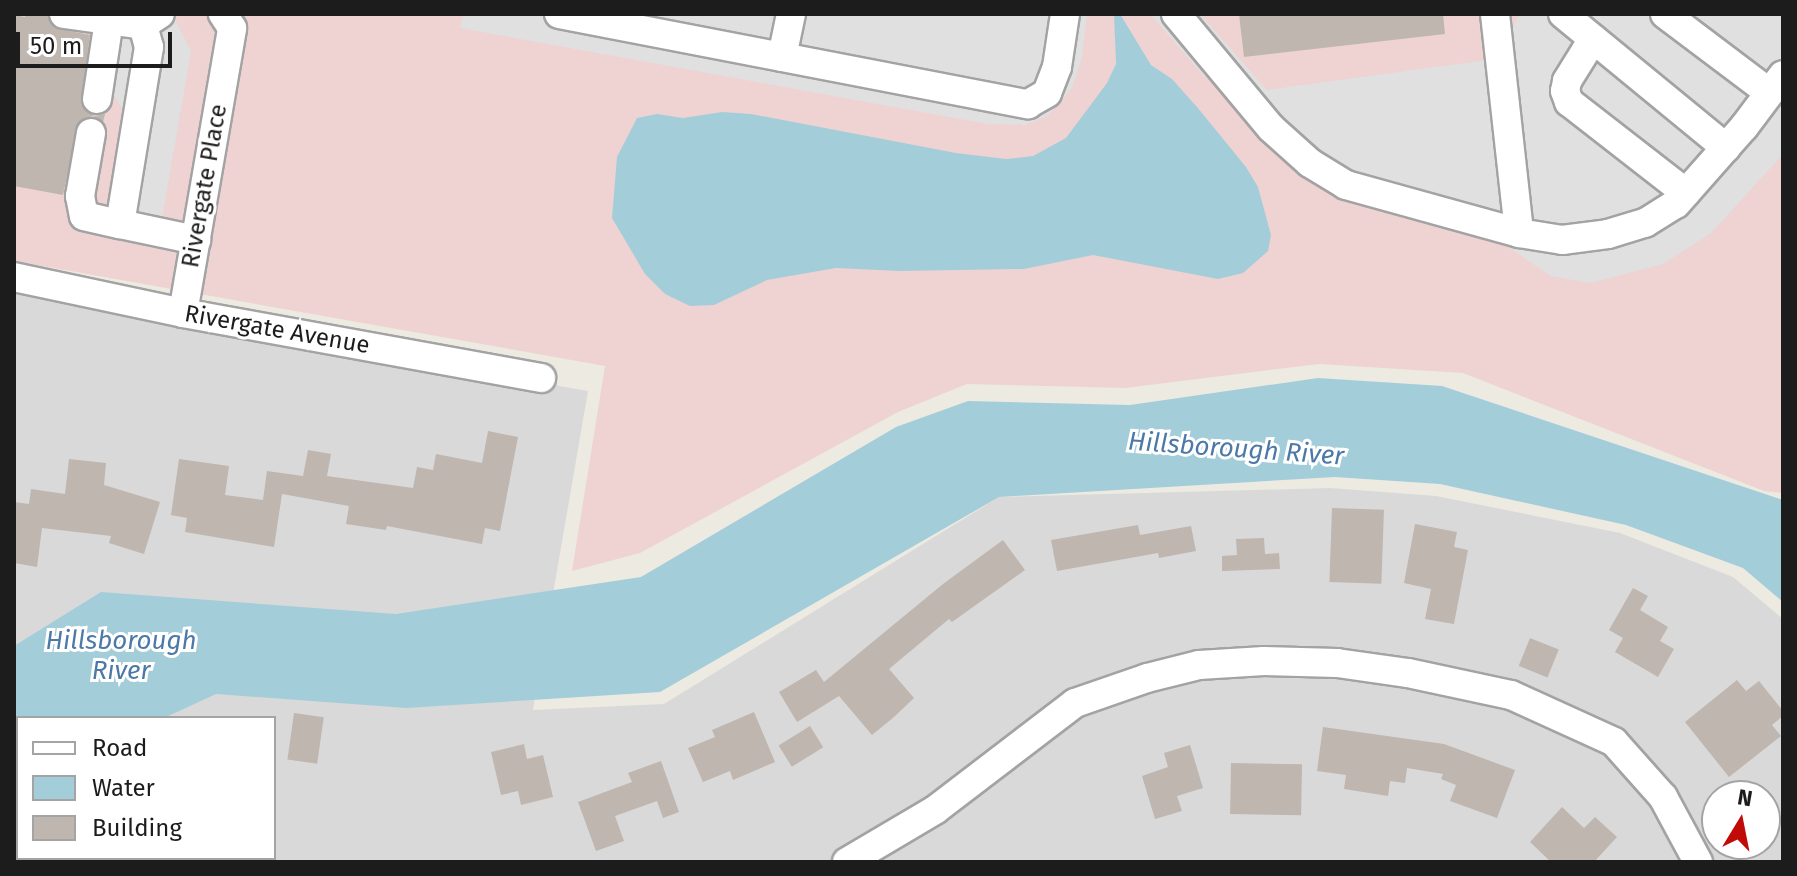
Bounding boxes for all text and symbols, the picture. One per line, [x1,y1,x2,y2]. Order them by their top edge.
scale bar [20,16,176,66]
text: 50 m [30,32,82,60]
street label: Rivergate Place [176,102,234,270]
street label: Rivergate Avenue [182,300,372,360]
water label: Hillsborough River [1127,426,1345,472]
water label: Hillsborough River [45,625,197,686]
legend [16,716,276,860]
text: Road [92,734,147,762]
text: Water [92,774,155,802]
north arrow [1701,780,1781,860]
text: N [1735,783,1754,812]
text: Building [92,814,182,842]

